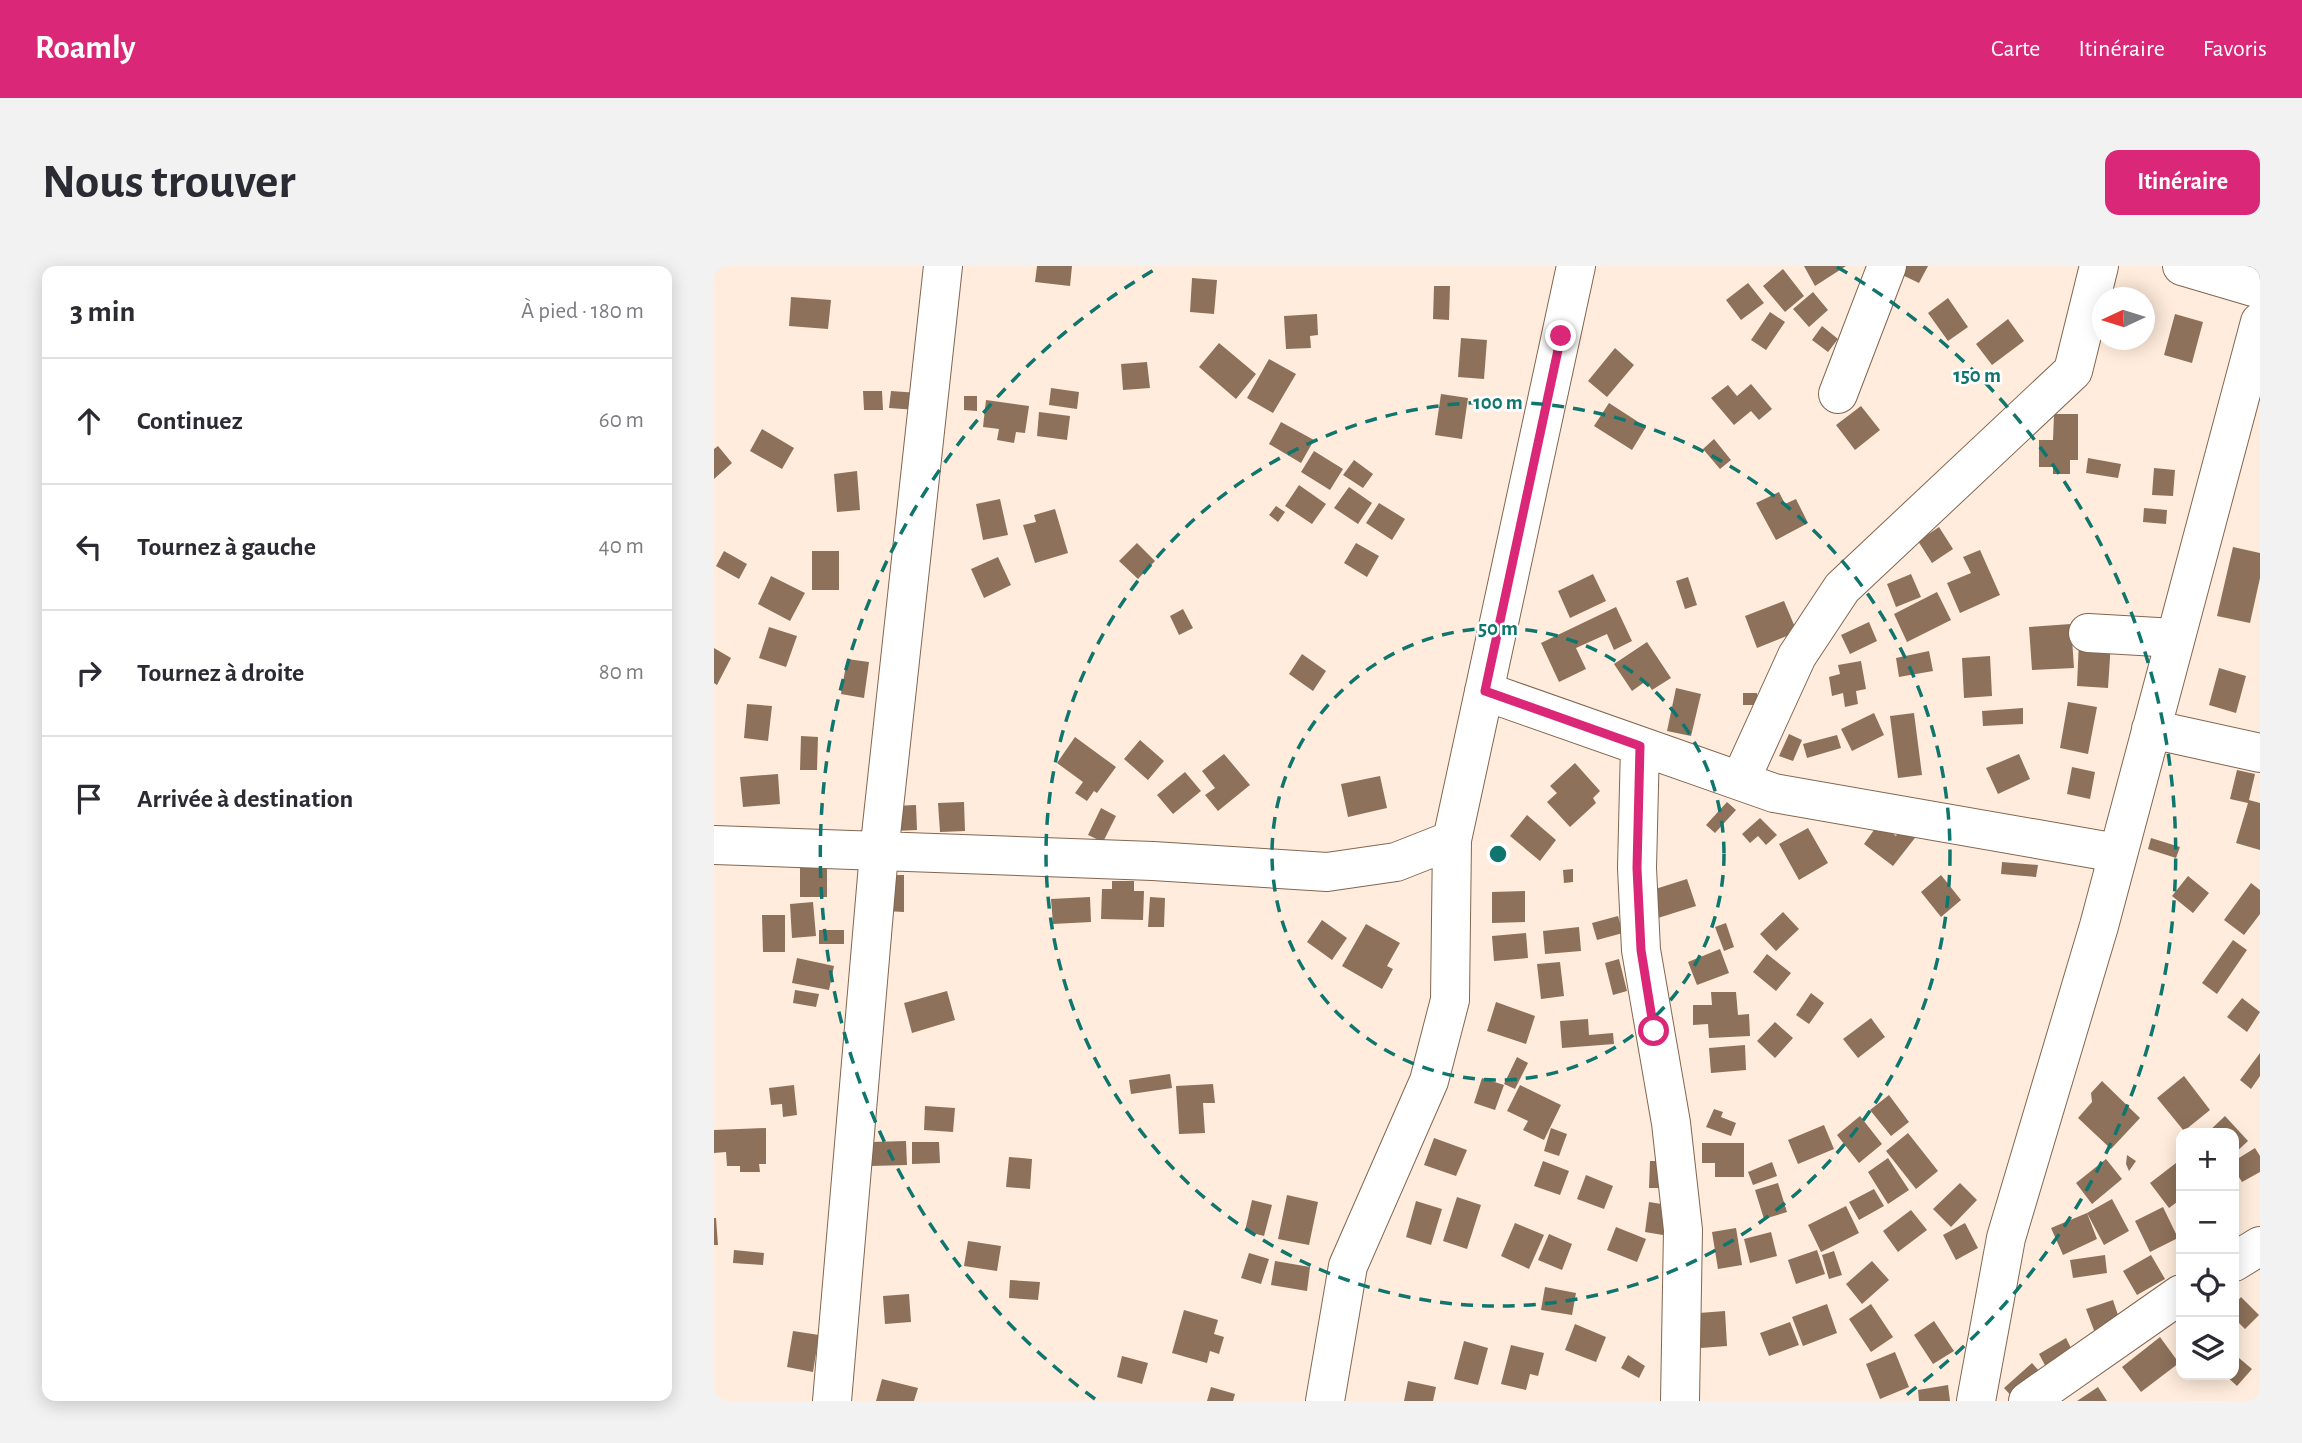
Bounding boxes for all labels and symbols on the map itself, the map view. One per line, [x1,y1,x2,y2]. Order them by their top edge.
north arrow [2092,287,2155,350]
route end [1545,320,1576,351]
text: 150 m [1953,365,2001,386]
text: 100 m [1473,392,1523,413]
text: 50 m [1478,618,1518,639]
centre of rings [1486,842,1510,866]
route start [1638,1015,1669,1046]

